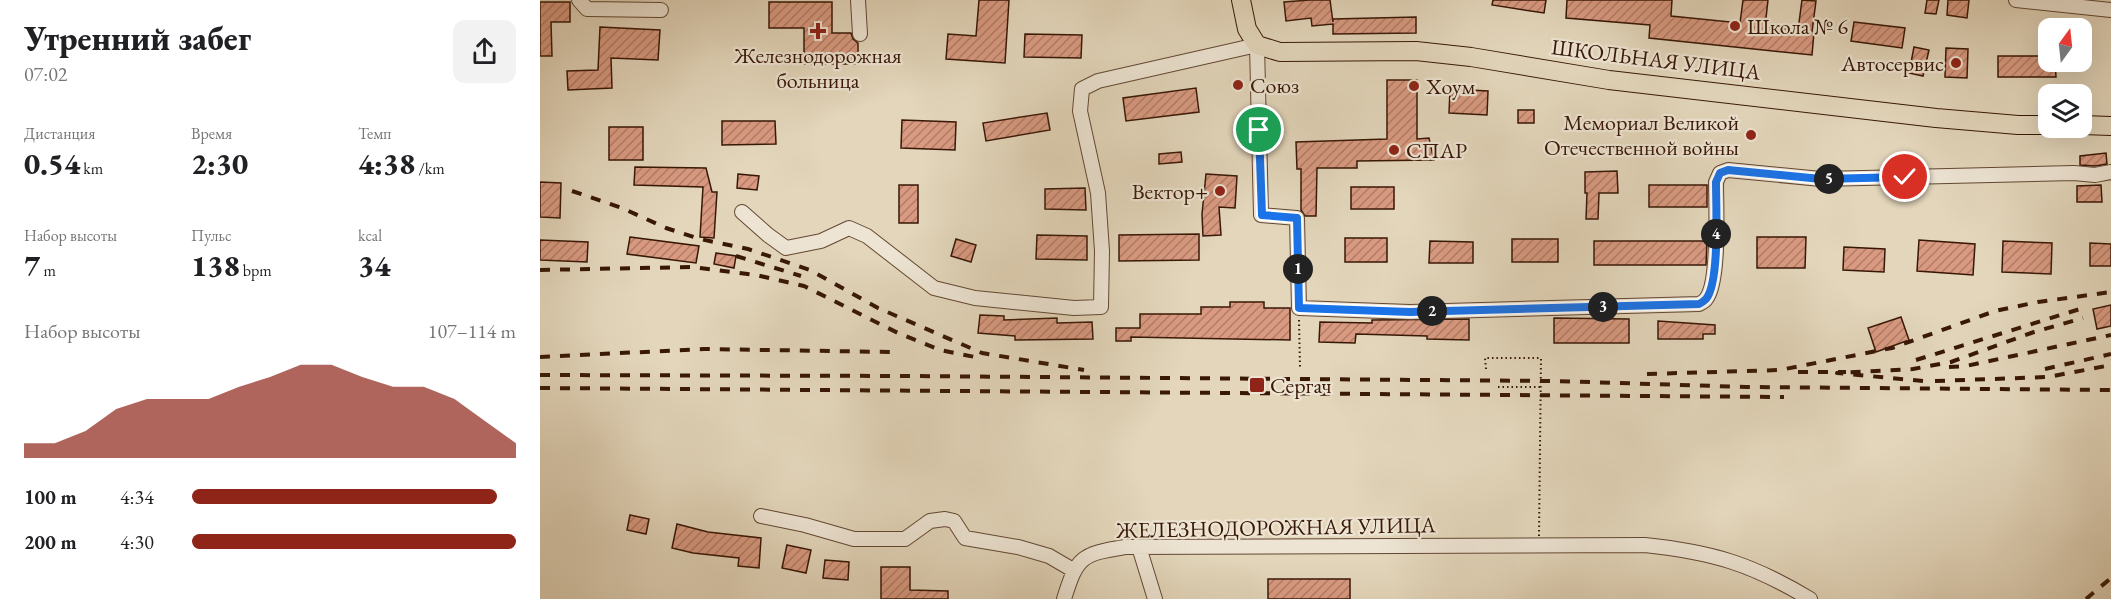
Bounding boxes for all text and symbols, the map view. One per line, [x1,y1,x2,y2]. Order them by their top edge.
place label: Школа № 6 [1747,12,1848,41]
text: Утренний забег [24,17,251,60]
north arrow [2038,18,2092,72]
map controls [2038,18,2092,138]
marker: Школа № 6 [1728,19,1742,33]
button: share [453,20,516,83]
marker: Железнодорожная больница [809,22,827,40]
street label: ШКОЛЬНАЯ УЛИЦА [1550,32,1763,87]
place label: Железнодорожная больница [733,41,902,95]
place label: Автосервис [1840,49,1944,78]
marker: Автосервис [1949,56,1963,70]
text: 07:02 [24,61,67,87]
place label: Союз [1250,71,1299,100]
place label: Хоум [1425,72,1476,101]
marker: Союз [1231,78,1245,92]
marker: Хоум [1407,79,1421,93]
button: layers [2038,84,2092,138]
pin [1233,104,1284,155]
place label: Мемориал Великой Отечественной войны [1544,108,1739,162]
icon: arrive [1242,113,1275,146]
text: Дистанция [24,123,95,144]
text: Время [191,123,232,144]
text: Темп [358,123,391,144]
marker: Мемориал Великой Отечественной войны [1744,128,1758,142]
place label: СПАР [1406,136,1467,165]
marker: СПАР [1387,143,1401,157]
text: 0.54 [24,144,80,183]
text: 2:30 [191,144,248,183]
text: 4:38 [358,144,415,183]
pin [1879,151,1930,202]
text: km [80,158,103,179]
text: /km [415,158,445,179]
icon: check [1888,160,1921,193]
pin: 5 [1814,164,1844,194]
text: 5 [1825,168,1833,189]
place label: Вектор+ [1132,177,1208,206]
marker: Вектор+ [1213,184,1227,198]
pin: 4 [1701,219,1731,249]
text: 4 [1712,223,1720,244]
text: Набор высоты [24,225,117,246]
text: Пульс [191,225,232,246]
text: kcal [358,225,382,246]
text: 7 [24,246,40,285]
text: 138 [191,246,240,285]
text: 34 [358,246,390,285]
pin: 1 [1283,254,1313,284]
text: 1 [1294,258,1302,279]
text: m [40,260,56,281]
text: bpm [240,260,272,281]
pin: 3 [1588,292,1618,322]
pin: 2 [1417,296,1447,326]
text: 3 [1599,296,1607,317]
text: 2 [1428,300,1436,321]
text: Набор высоты [24,318,140,344]
text: 107–114 m [428,318,516,344]
place label: Сергач [1270,371,1332,400]
marker: Сергач [1248,376,1266,394]
text: 100 m [24,484,77,510]
text: 4:34 [120,484,154,510]
street label: ЖЕЛЕЗНОДОРОЖНАЯ УЛИЦА [1115,510,1437,545]
text: 200 m [24,529,77,555]
text: 4:30 [120,529,154,555]

